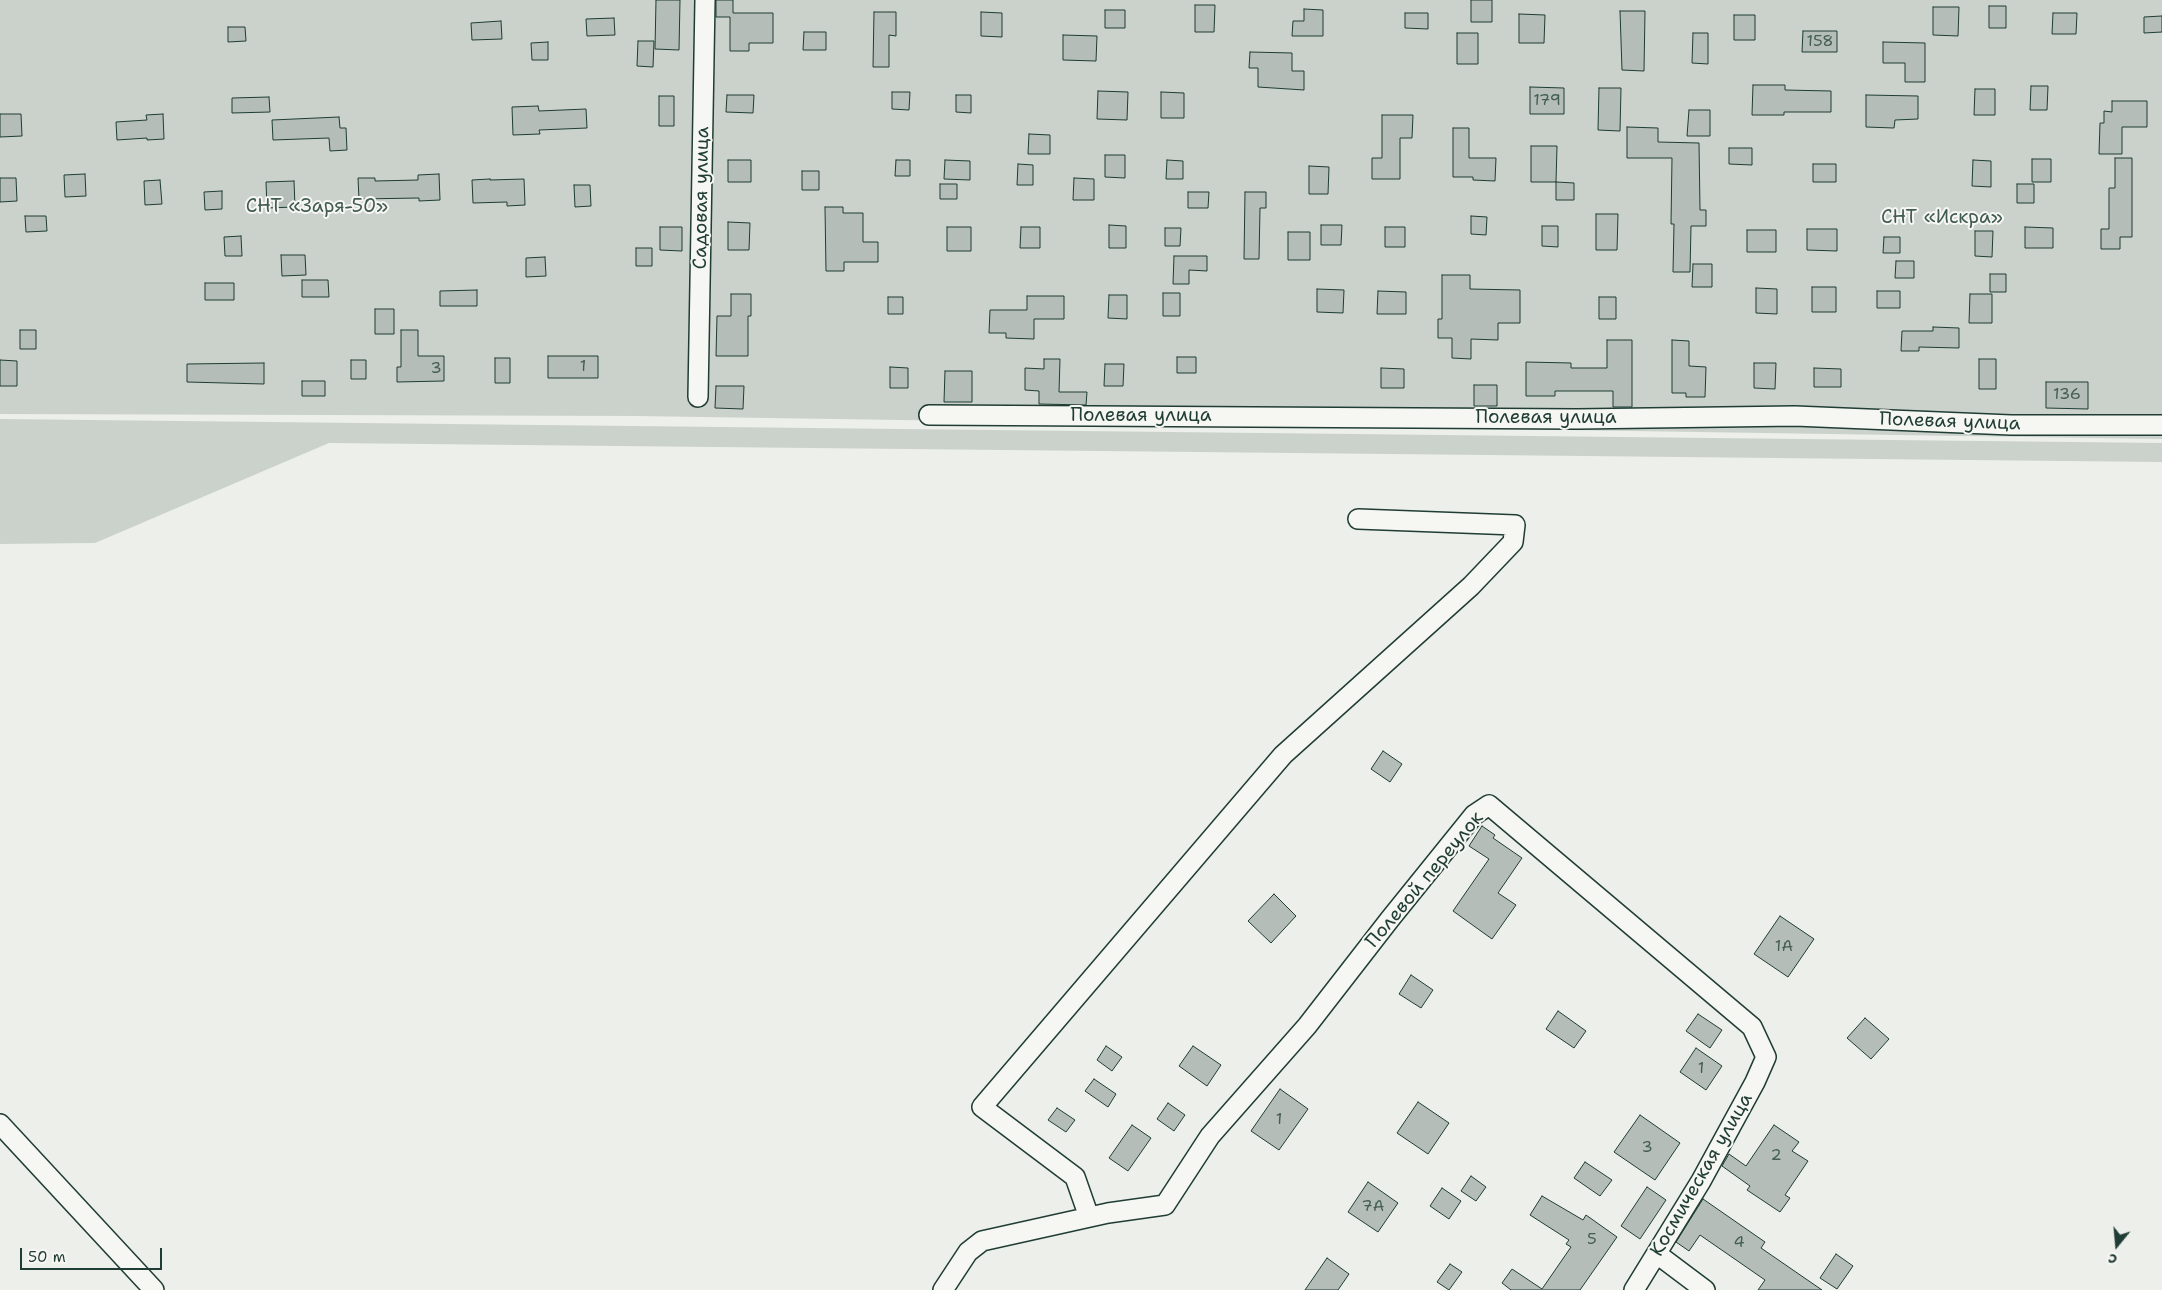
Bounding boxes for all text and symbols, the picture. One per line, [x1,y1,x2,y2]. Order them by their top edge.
house number: 158 [1806,32,1834,52]
house number: 179 [1533,91,1561,111]
street label: Садовая улица [689,126,715,270]
park label: СНТ «Заря-50» [246,196,388,218]
park label: СНТ «Искра» [1881,207,2003,229]
house number: 1 [580,357,586,377]
house number: 3 [430,359,442,379]
house number: 136 [2053,385,2081,405]
street label: Полевая улица [1070,405,1212,427]
street label: Полевая улица [1475,407,1617,429]
street label: Полевая улица [1879,408,2021,436]
street label: Полевой переулок [1361,807,1489,953]
house number: 1А [1775,937,1793,957]
house number: 1 [1698,1059,1704,1079]
street label: Космическая улица [1646,1089,1758,1261]
house number: 1 [1276,1110,1282,1130]
house number: 3 [1641,1138,1653,1158]
house number: 2 [1770,1146,1782,1166]
house number: 7А [1362,1197,1384,1217]
north arrow [2092,1220,2142,1270]
house number: 5 [1587,1230,1597,1250]
house number: 4 [1733,1233,1745,1253]
scale bar [22,1238,165,1270]
text: 50 m [28,1247,66,1267]
text: С [2106,1249,2119,1269]

